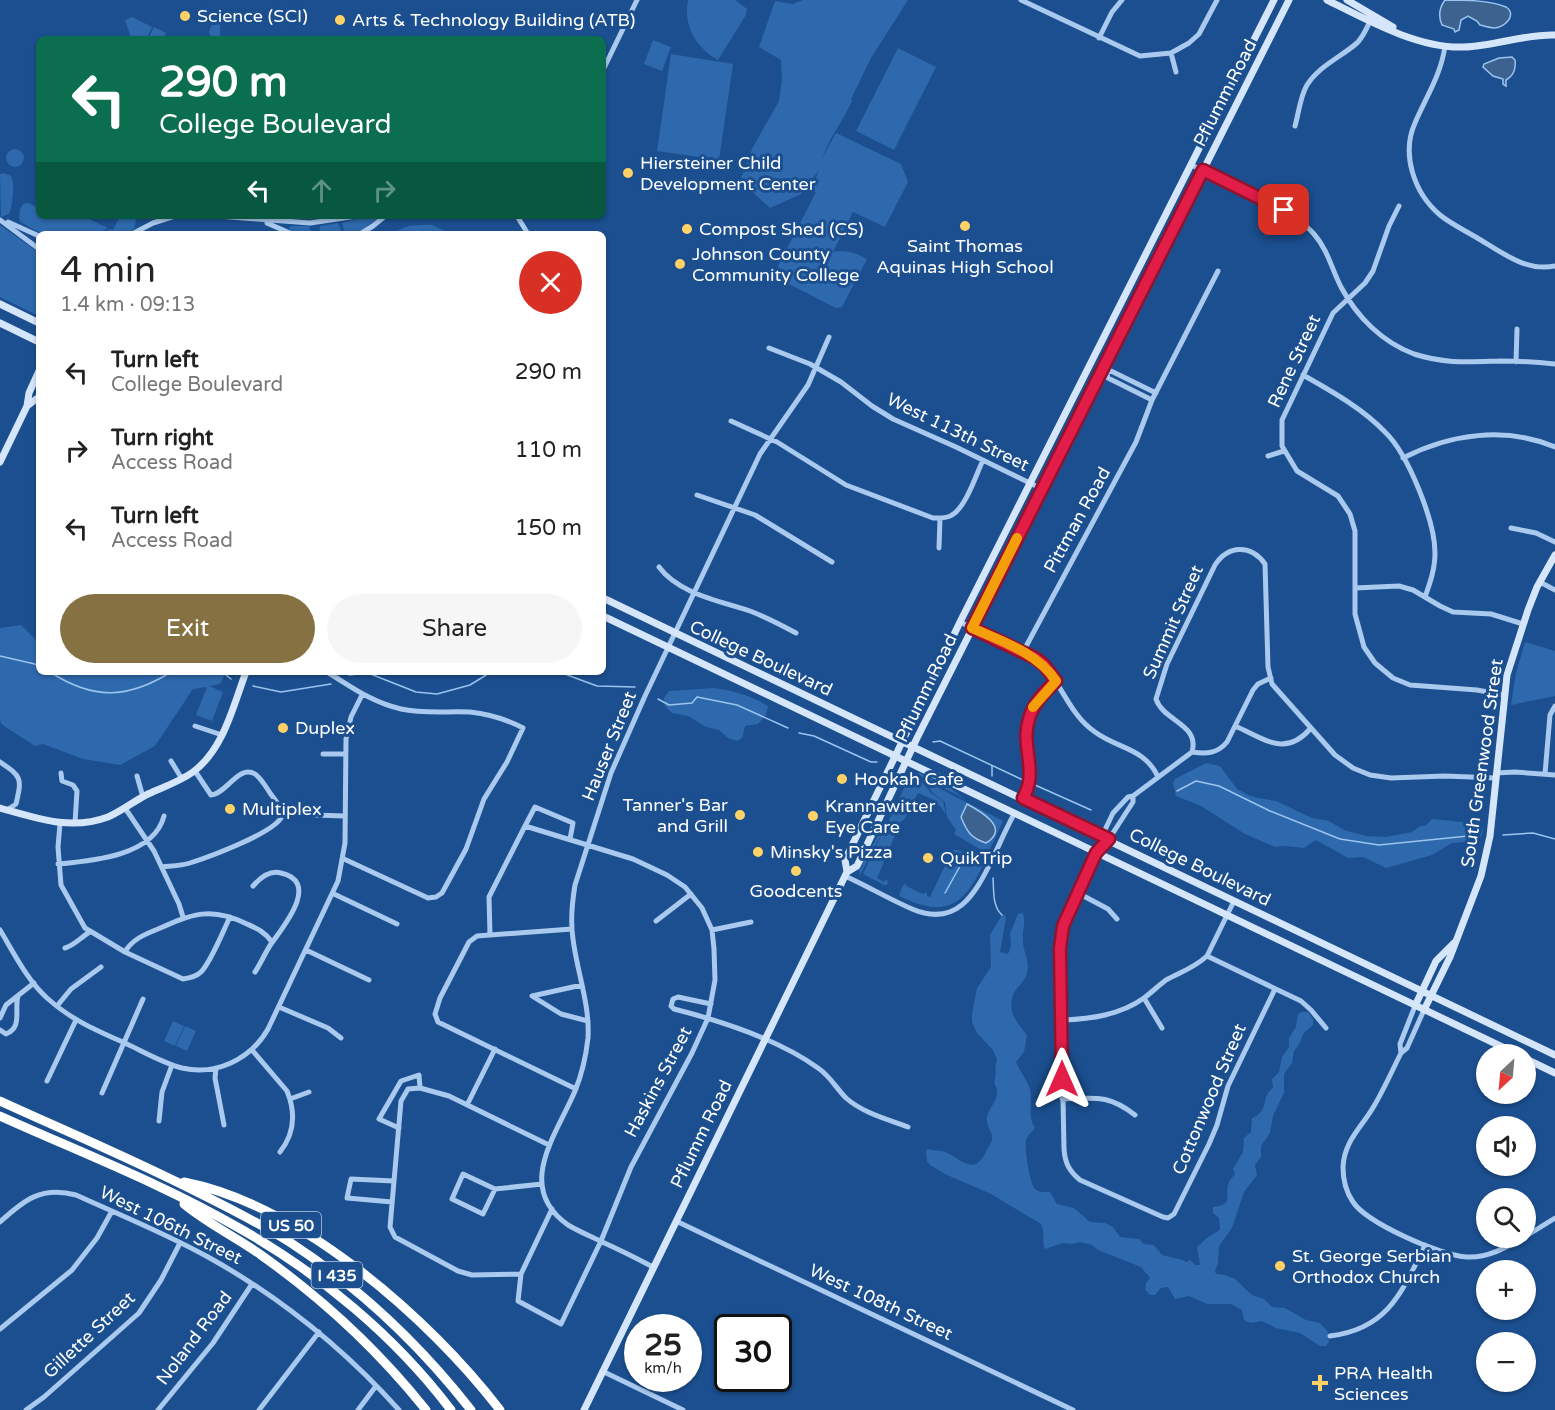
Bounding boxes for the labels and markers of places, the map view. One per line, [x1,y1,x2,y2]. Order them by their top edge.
place label: Science (SCI) [197,5,308,27]
marker: Science (SCI) [178,9,192,23]
place label: Arts & Technology Building (ATB) [352,9,635,31]
marker: Arts & Technology Building (ATB) [333,13,347,27]
place label: Hiersteiner Child Development Center [640,152,816,195]
marker: Hiersteiner Child Development Center [621,166,635,180]
pin [1258,184,1309,235]
place label: Compost Shed (CS) [699,218,864,240]
marker: Saint Thomas Aquinas High School [958,219,972,233]
marker: Compost Shed (CS) [680,222,694,236]
place label: Saint Thomas Aquinas High School [876,235,1054,278]
place label: Johnson County Community College [692,243,860,286]
marker: Johnson County Community College [673,257,687,271]
place label: Duplex [295,717,355,739]
marker: Duplex [276,721,290,735]
place label: Hookah Cafe [854,768,964,790]
marker: Hookah Cafe [835,772,849,786]
place label: Tanner's Bar and Grill [623,794,728,837]
place label: Krannawitter Eye Care [825,795,935,838]
place label: Multiplex [242,798,322,820]
marker: Multiplex [223,802,237,816]
marker: Tanner's Bar and Grill [733,808,747,822]
marker: Krannawitter Eye Care [806,809,820,823]
place label: Minsky's Pizza [770,841,893,863]
marker: Minsky's Pizza [751,845,765,859]
place label: QuikTrip [940,847,1012,869]
marker: QuikTrip [921,851,935,865]
marker: Goodcents [789,864,803,878]
place label: Goodcents [750,880,842,902]
place label: St. George Serbian Orthodox Church [1292,1245,1452,1288]
marker: St. George Serbian Orthodox Church [1273,1259,1287,1273]
place label: PRA Health Sciences [1334,1362,1433,1405]
marker: PRA Health Sciences [1311,1374,1329,1392]

